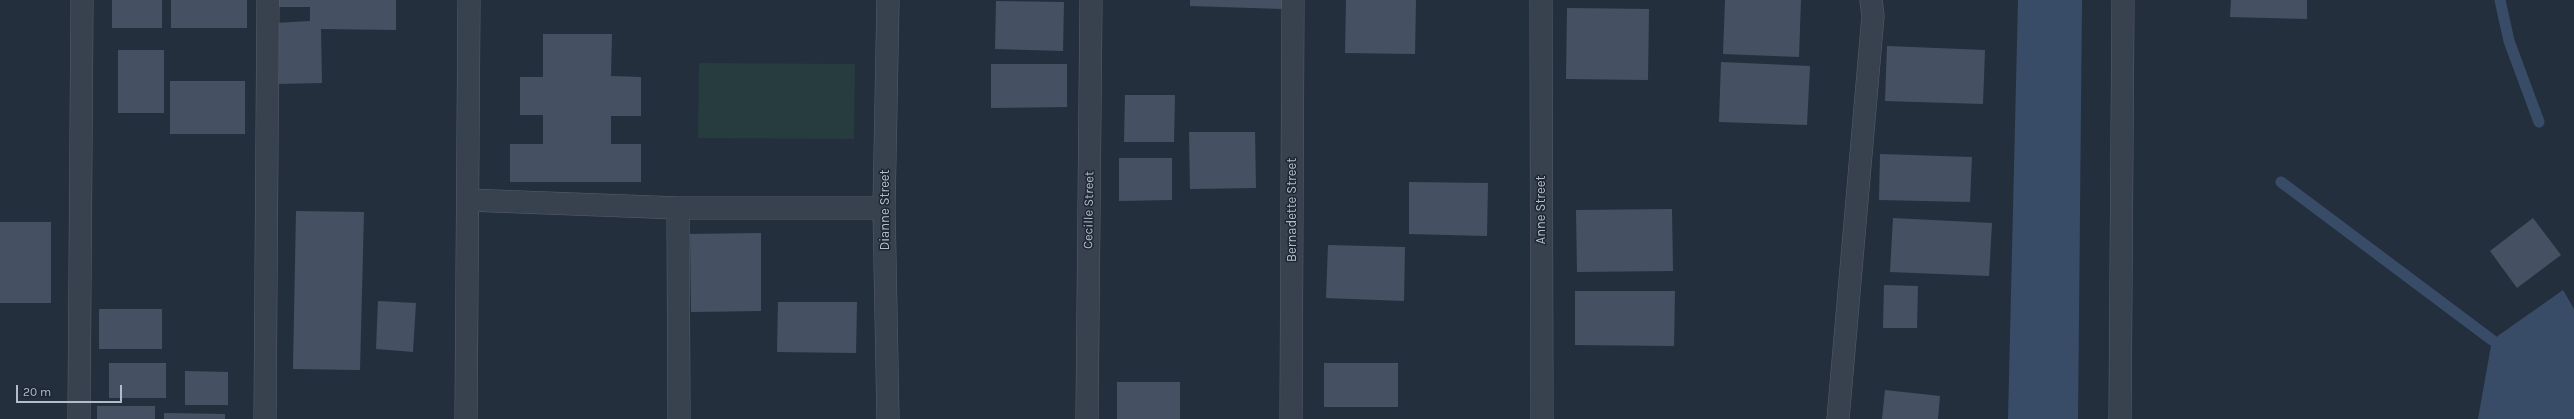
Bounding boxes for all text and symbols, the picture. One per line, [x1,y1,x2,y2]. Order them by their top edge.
street label: Bernadette Street [1284,158,1300,262]
street label: Dianne Street [877,170,893,250]
street label: Cecille Street [1081,171,1097,249]
street label: Anne Street [1533,176,1549,244]
scale bar [18,377,124,403]
text: 20 m [23,385,51,399]

